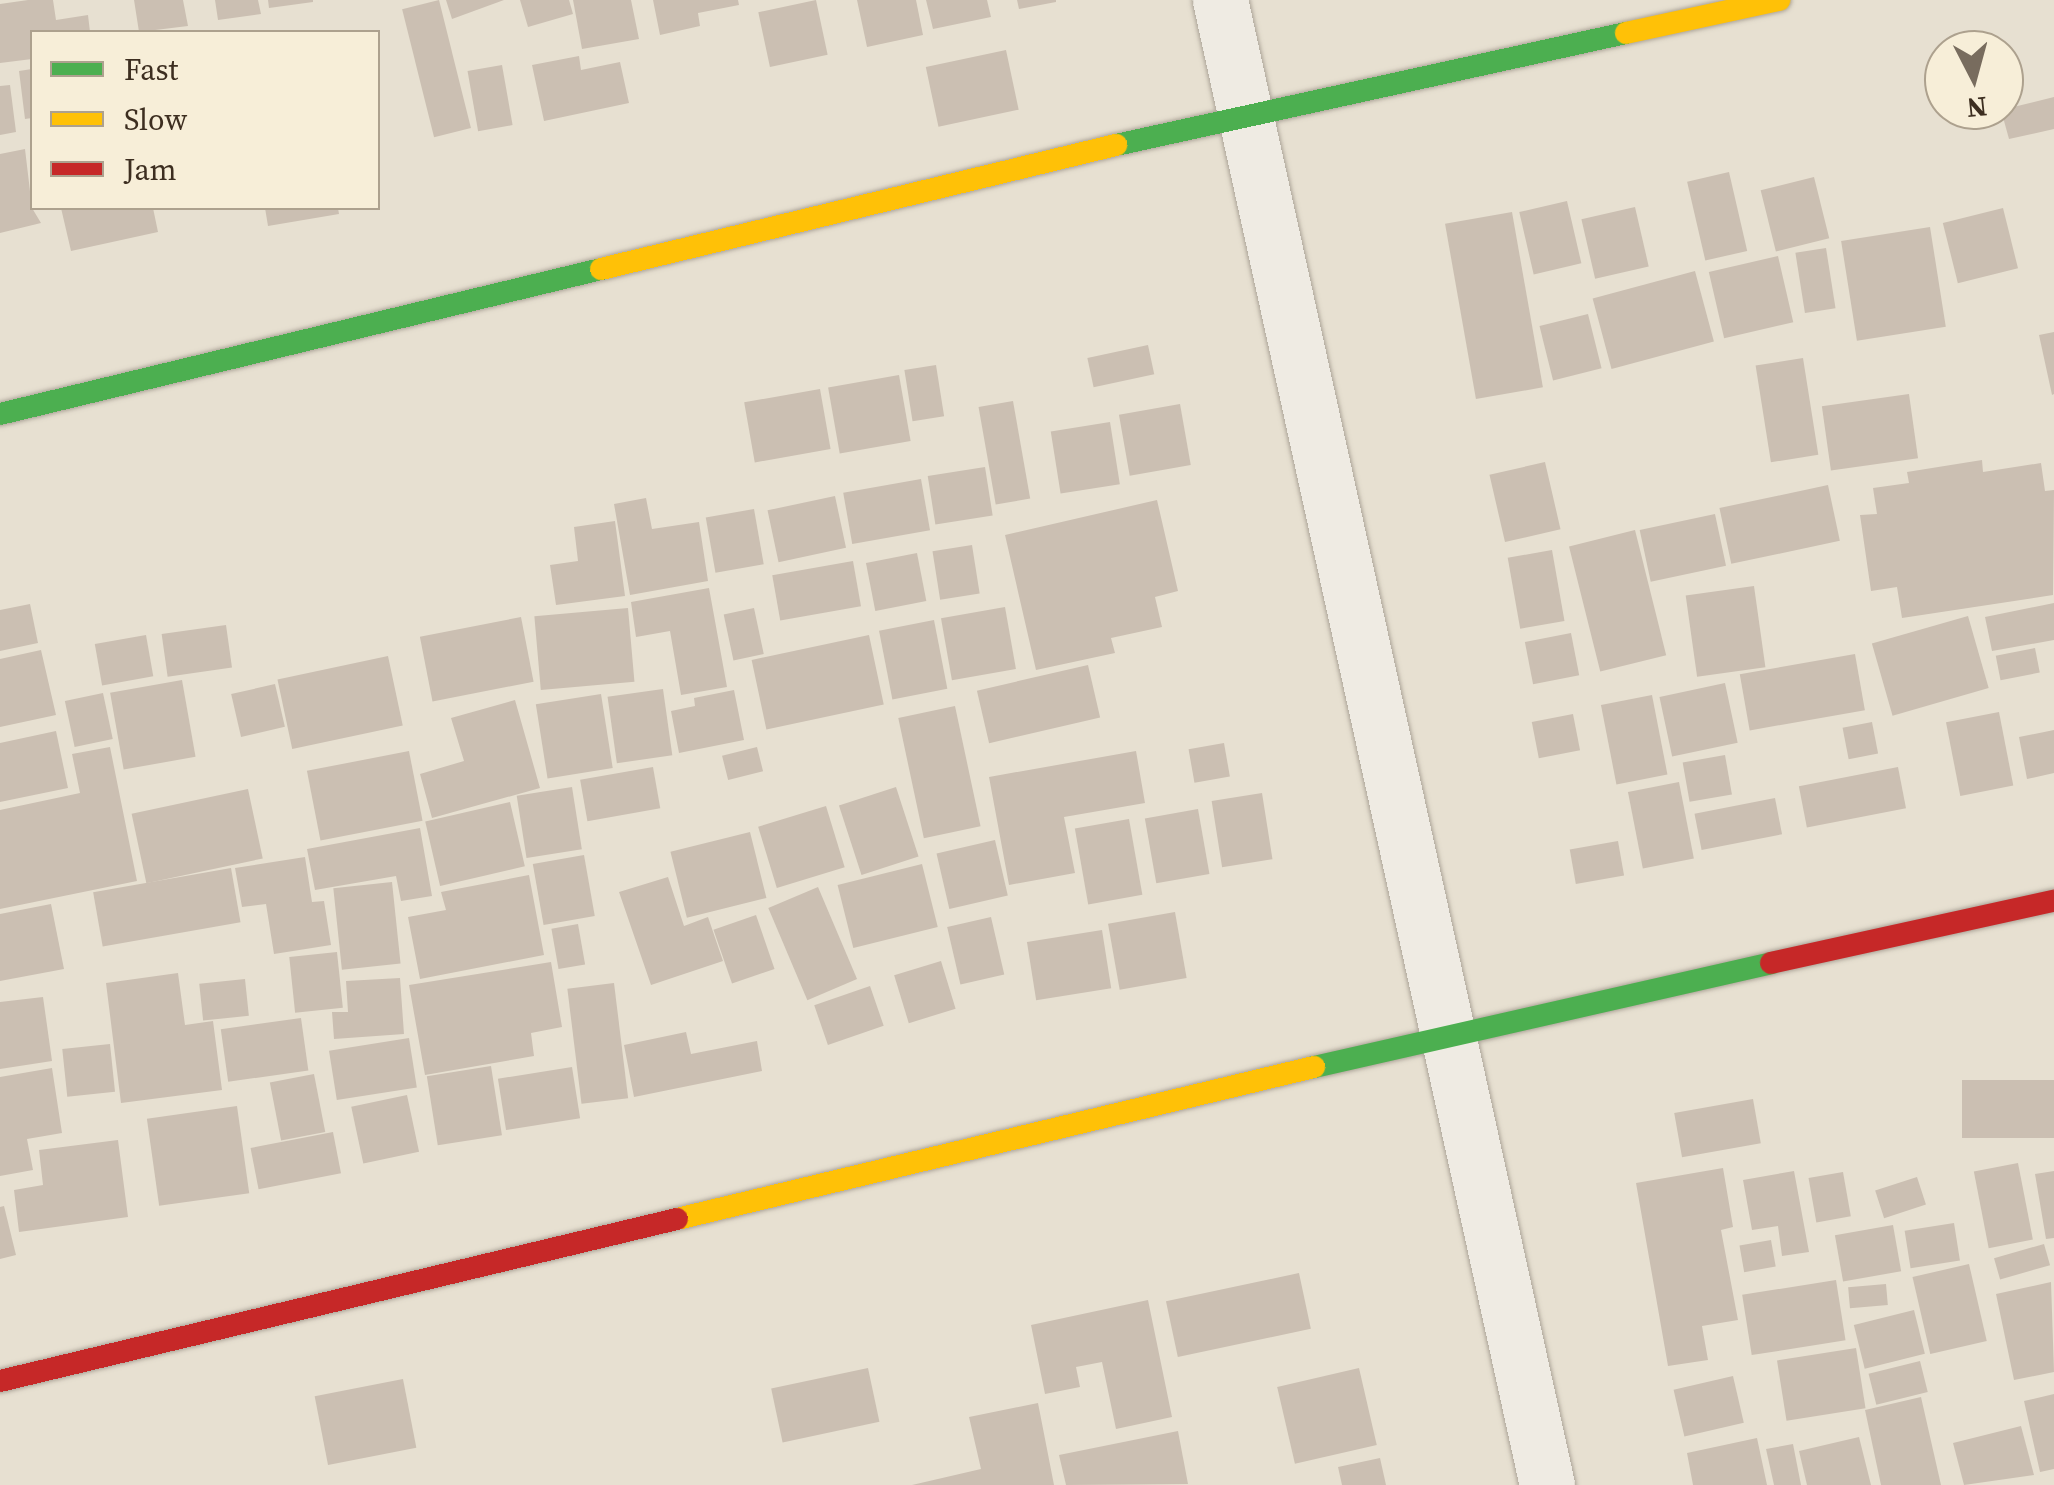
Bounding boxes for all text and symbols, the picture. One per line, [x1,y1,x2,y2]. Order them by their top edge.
legend [30,30,380,210]
north arrow [1924,30,2024,130]
text: Fast [124,49,178,90]
text: N [1965,88,1989,128]
text: Slow [124,99,187,140]
text: Jam [124,149,177,190]

